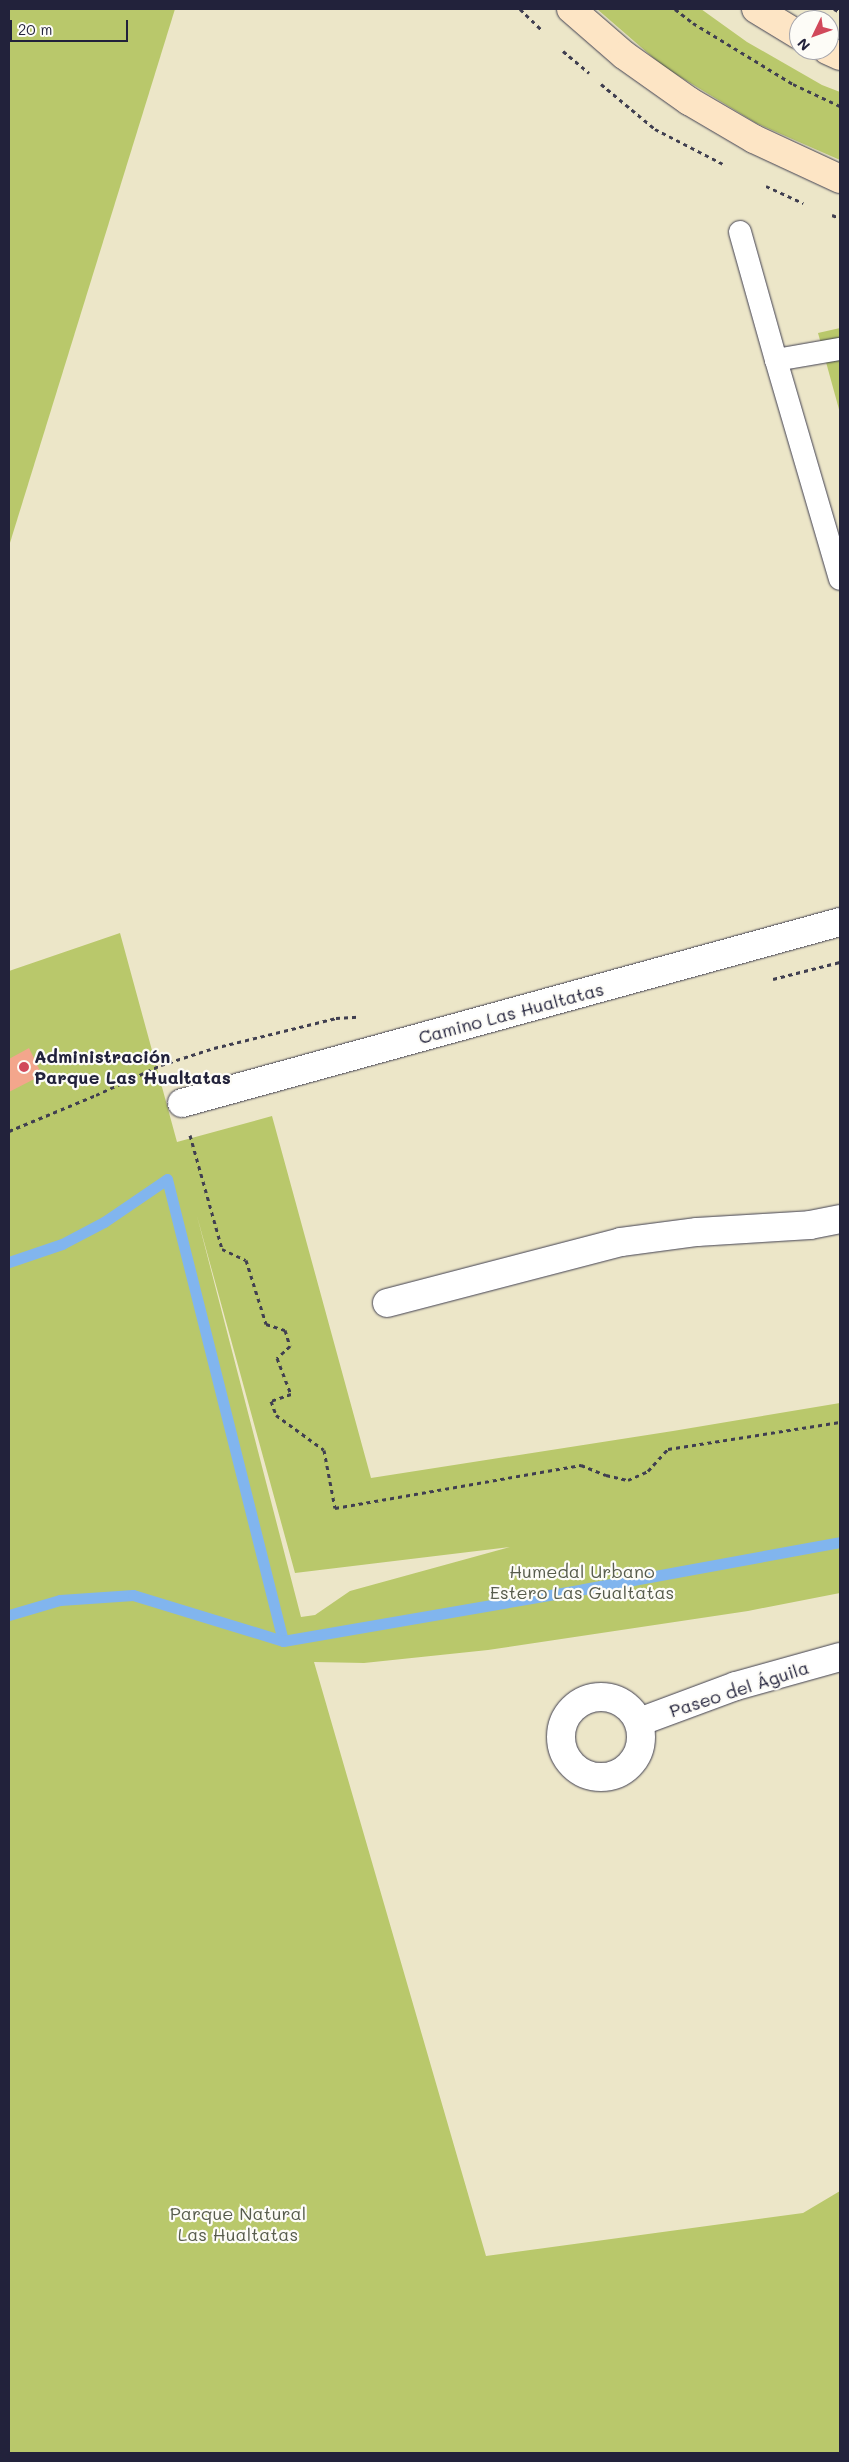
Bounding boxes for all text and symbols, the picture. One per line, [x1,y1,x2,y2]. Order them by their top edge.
scale bar [12,10,130,42]
north arrow [789,10,839,60]
text: 20 m [18,19,52,39]
text: N [793,34,814,55]
street label: Camino Las Hualtatas [416,978,606,1048]
place label: Administración Parque Las Hualtatas [34,1046,231,1088]
marker: Administración Parque Las Hualtatas [18,1061,30,1073]
park label: Humedal Urbano Estero Las Gualtatas [490,1561,674,1604]
street label: Paseo del Águila [667,1656,811,1722]
park label: Parque Natural Las Hualtatas [170,2203,306,2246]

